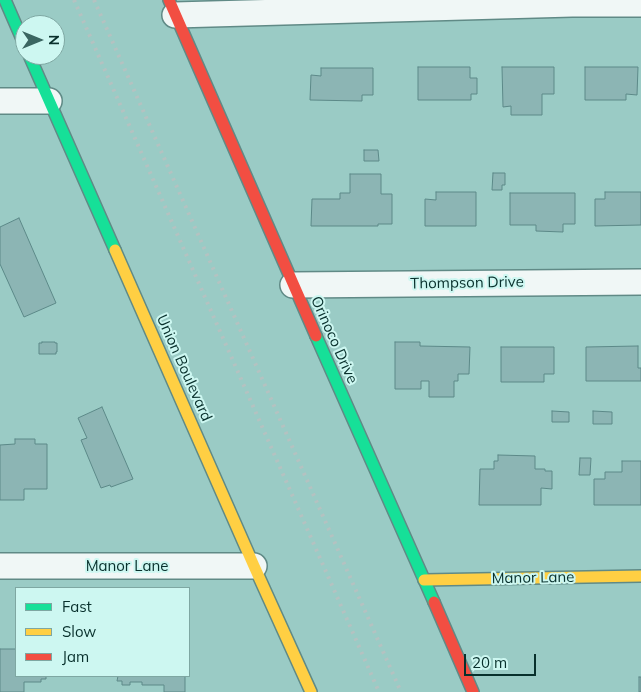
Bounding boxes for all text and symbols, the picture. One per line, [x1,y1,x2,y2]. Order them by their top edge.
north arrow [15,15,65,65]
text: N [45,35,63,45]
street label: Thompson Drive [410,273,524,293]
street label: Orinoco Drive [307,293,361,387]
street label: Union Boulevard [152,312,216,424]
street label: Manor Lane [86,557,168,575]
street label: Manor Lane [491,568,575,588]
legend [15,587,190,677]
text: Fast [62,597,92,616]
text: Slow [62,622,96,641]
scale bar [466,644,538,676]
text: Jam [62,647,89,666]
text: 20 m [472,653,507,672]

